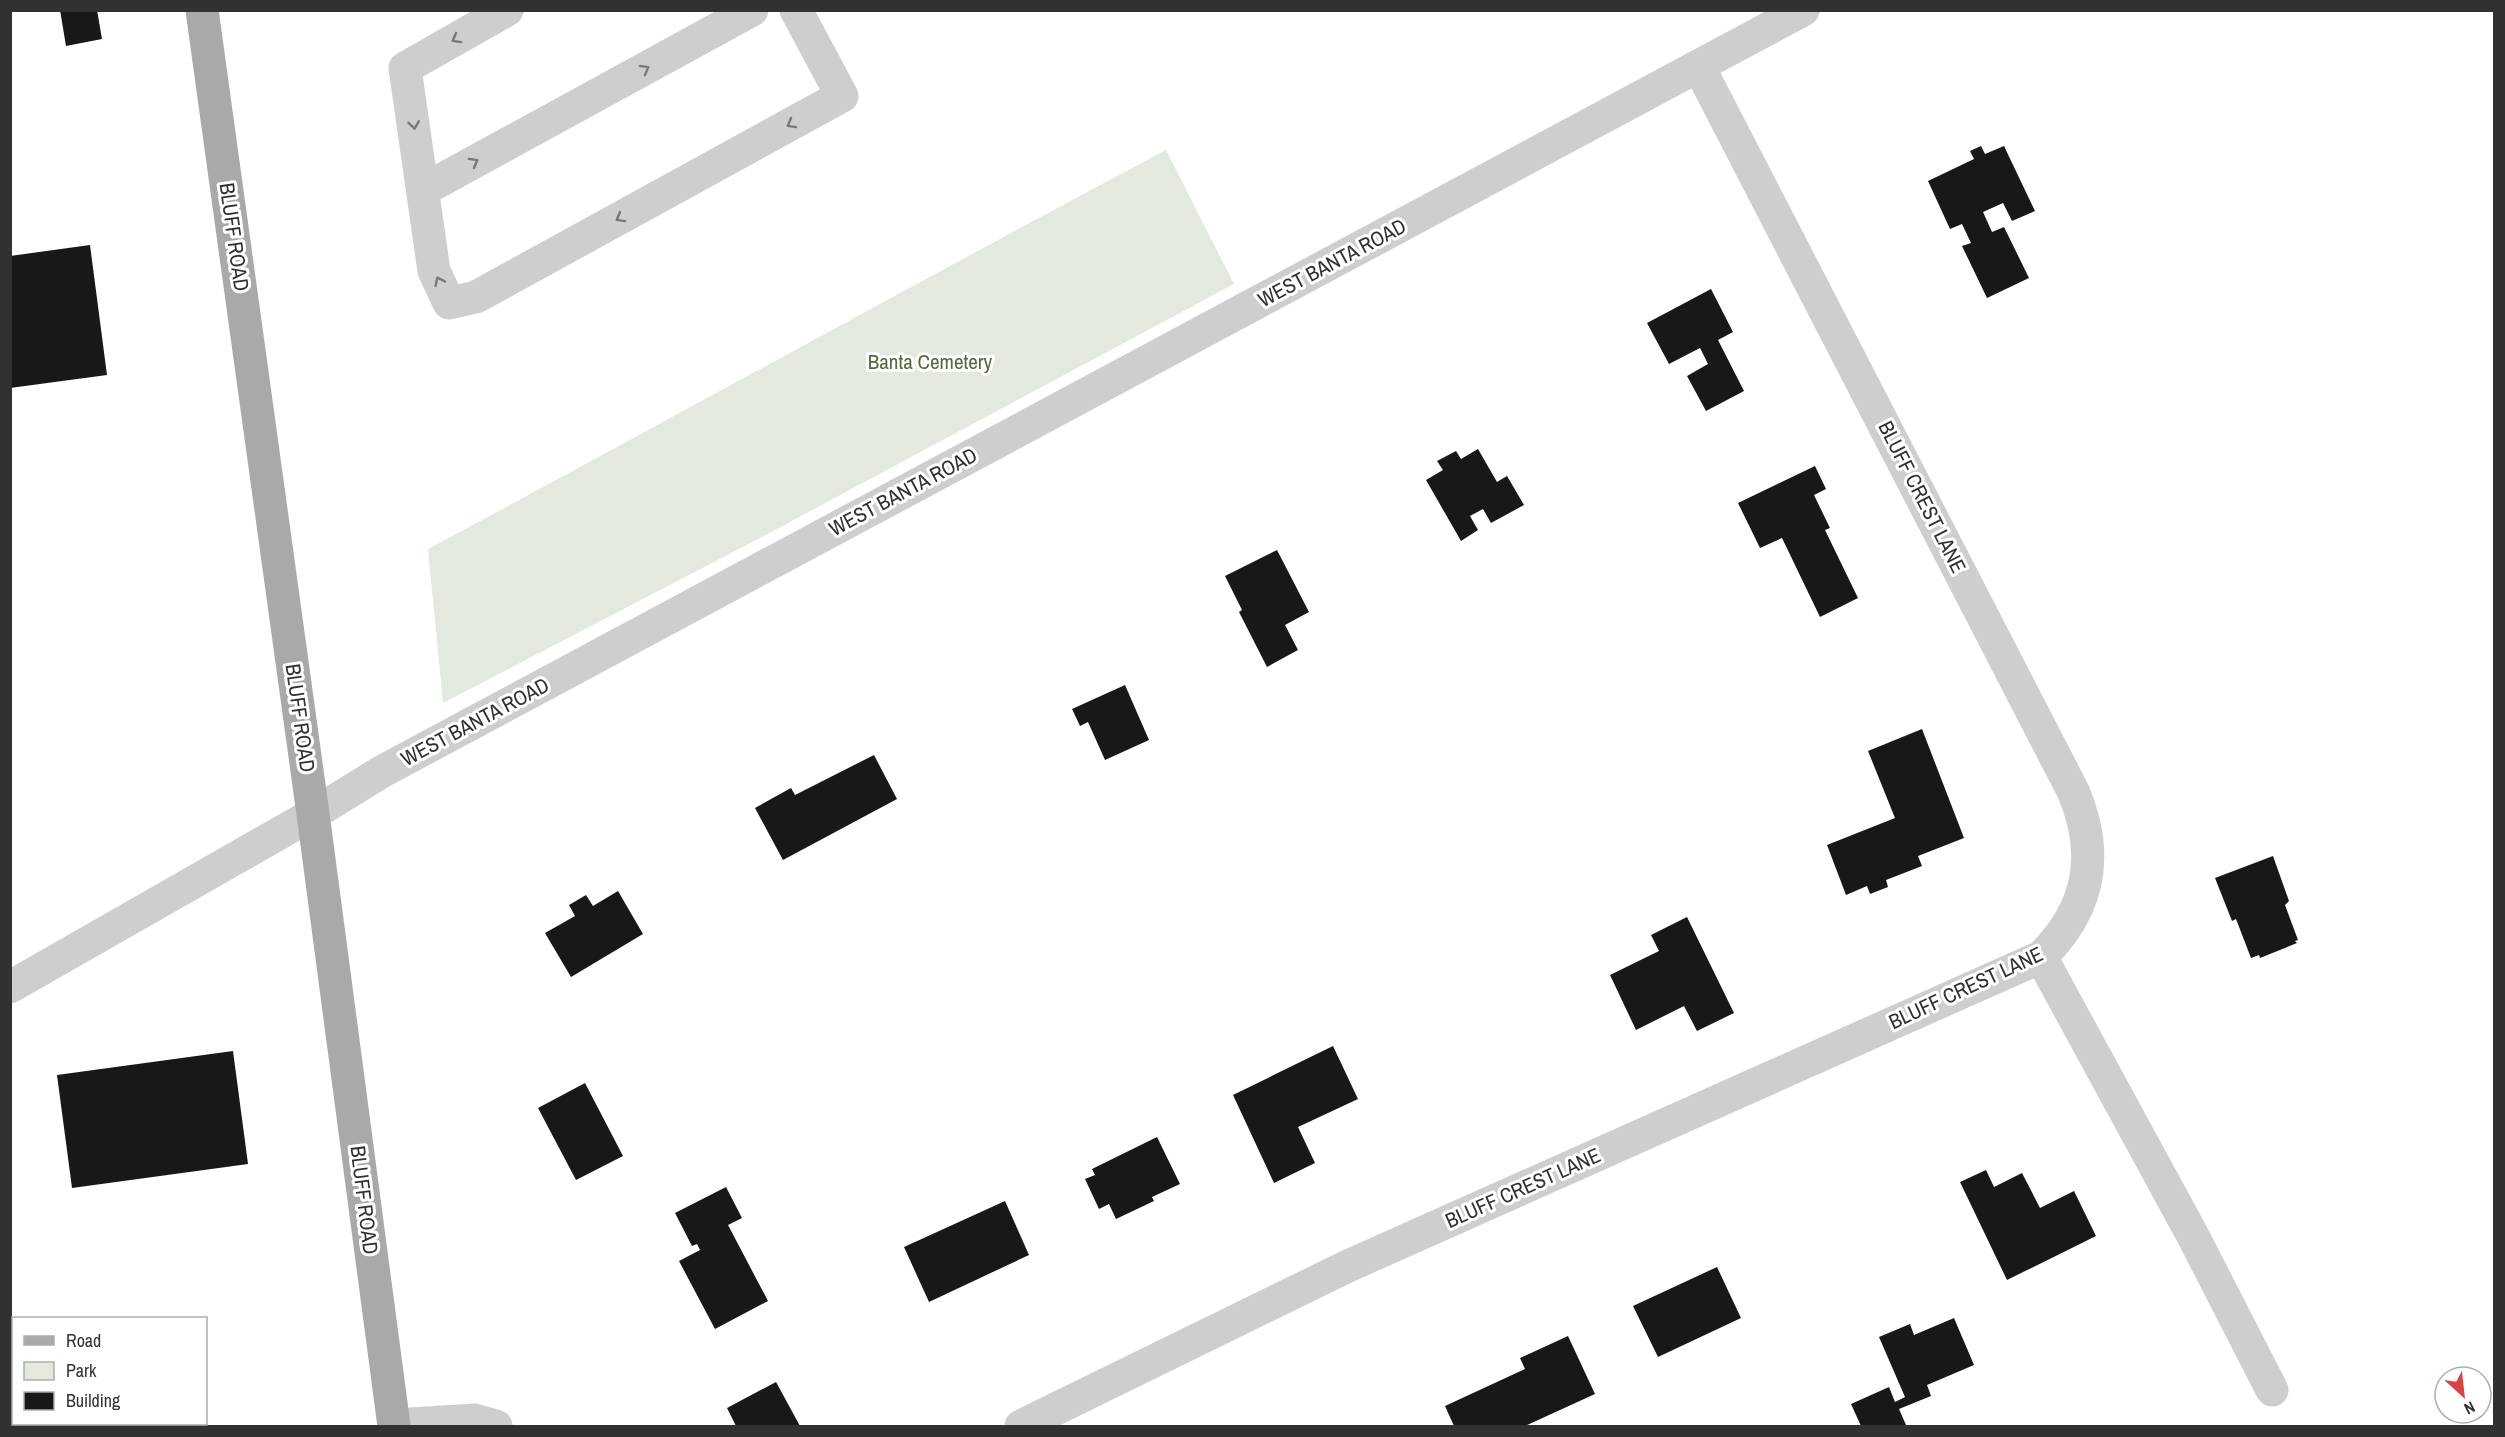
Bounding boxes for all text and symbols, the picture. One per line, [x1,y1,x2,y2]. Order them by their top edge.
one-way arrow [452,32,462,43]
one-way arrow [639,65,650,76]
one-way arrow [787,117,797,128]
one-way arrow [407,121,419,130]
one-way arrow [468,158,478,169]
street label: BLUFF ROAD [213,181,256,293]
one-way arrow [616,211,626,222]
street label: WEST BANTA ROAD [1253,211,1411,314]
one-way arrow [434,276,446,287]
park label: Banta Cemetery [868,347,993,376]
street label: BLUFF CREST LANE [1872,416,1973,578]
street label: WEST BANTA ROAD [824,440,982,543]
street label: BLUFF ROAD [279,662,322,774]
street label: WEST BANTA ROAD [396,670,554,773]
street label: BLUFF CREST LANE [1884,939,2048,1036]
street label: BLUFF CREST LANE [1441,1140,1605,1235]
street label: BLUFF ROAD [343,1144,386,1256]
legend [12,1317,207,1425]
text: Road [66,1328,101,1353]
text: Park [66,1358,97,1383]
north arrow [2433,1365,2493,1425]
text: Building [66,1388,121,1413]
text: N [2461,1396,2479,1420]

